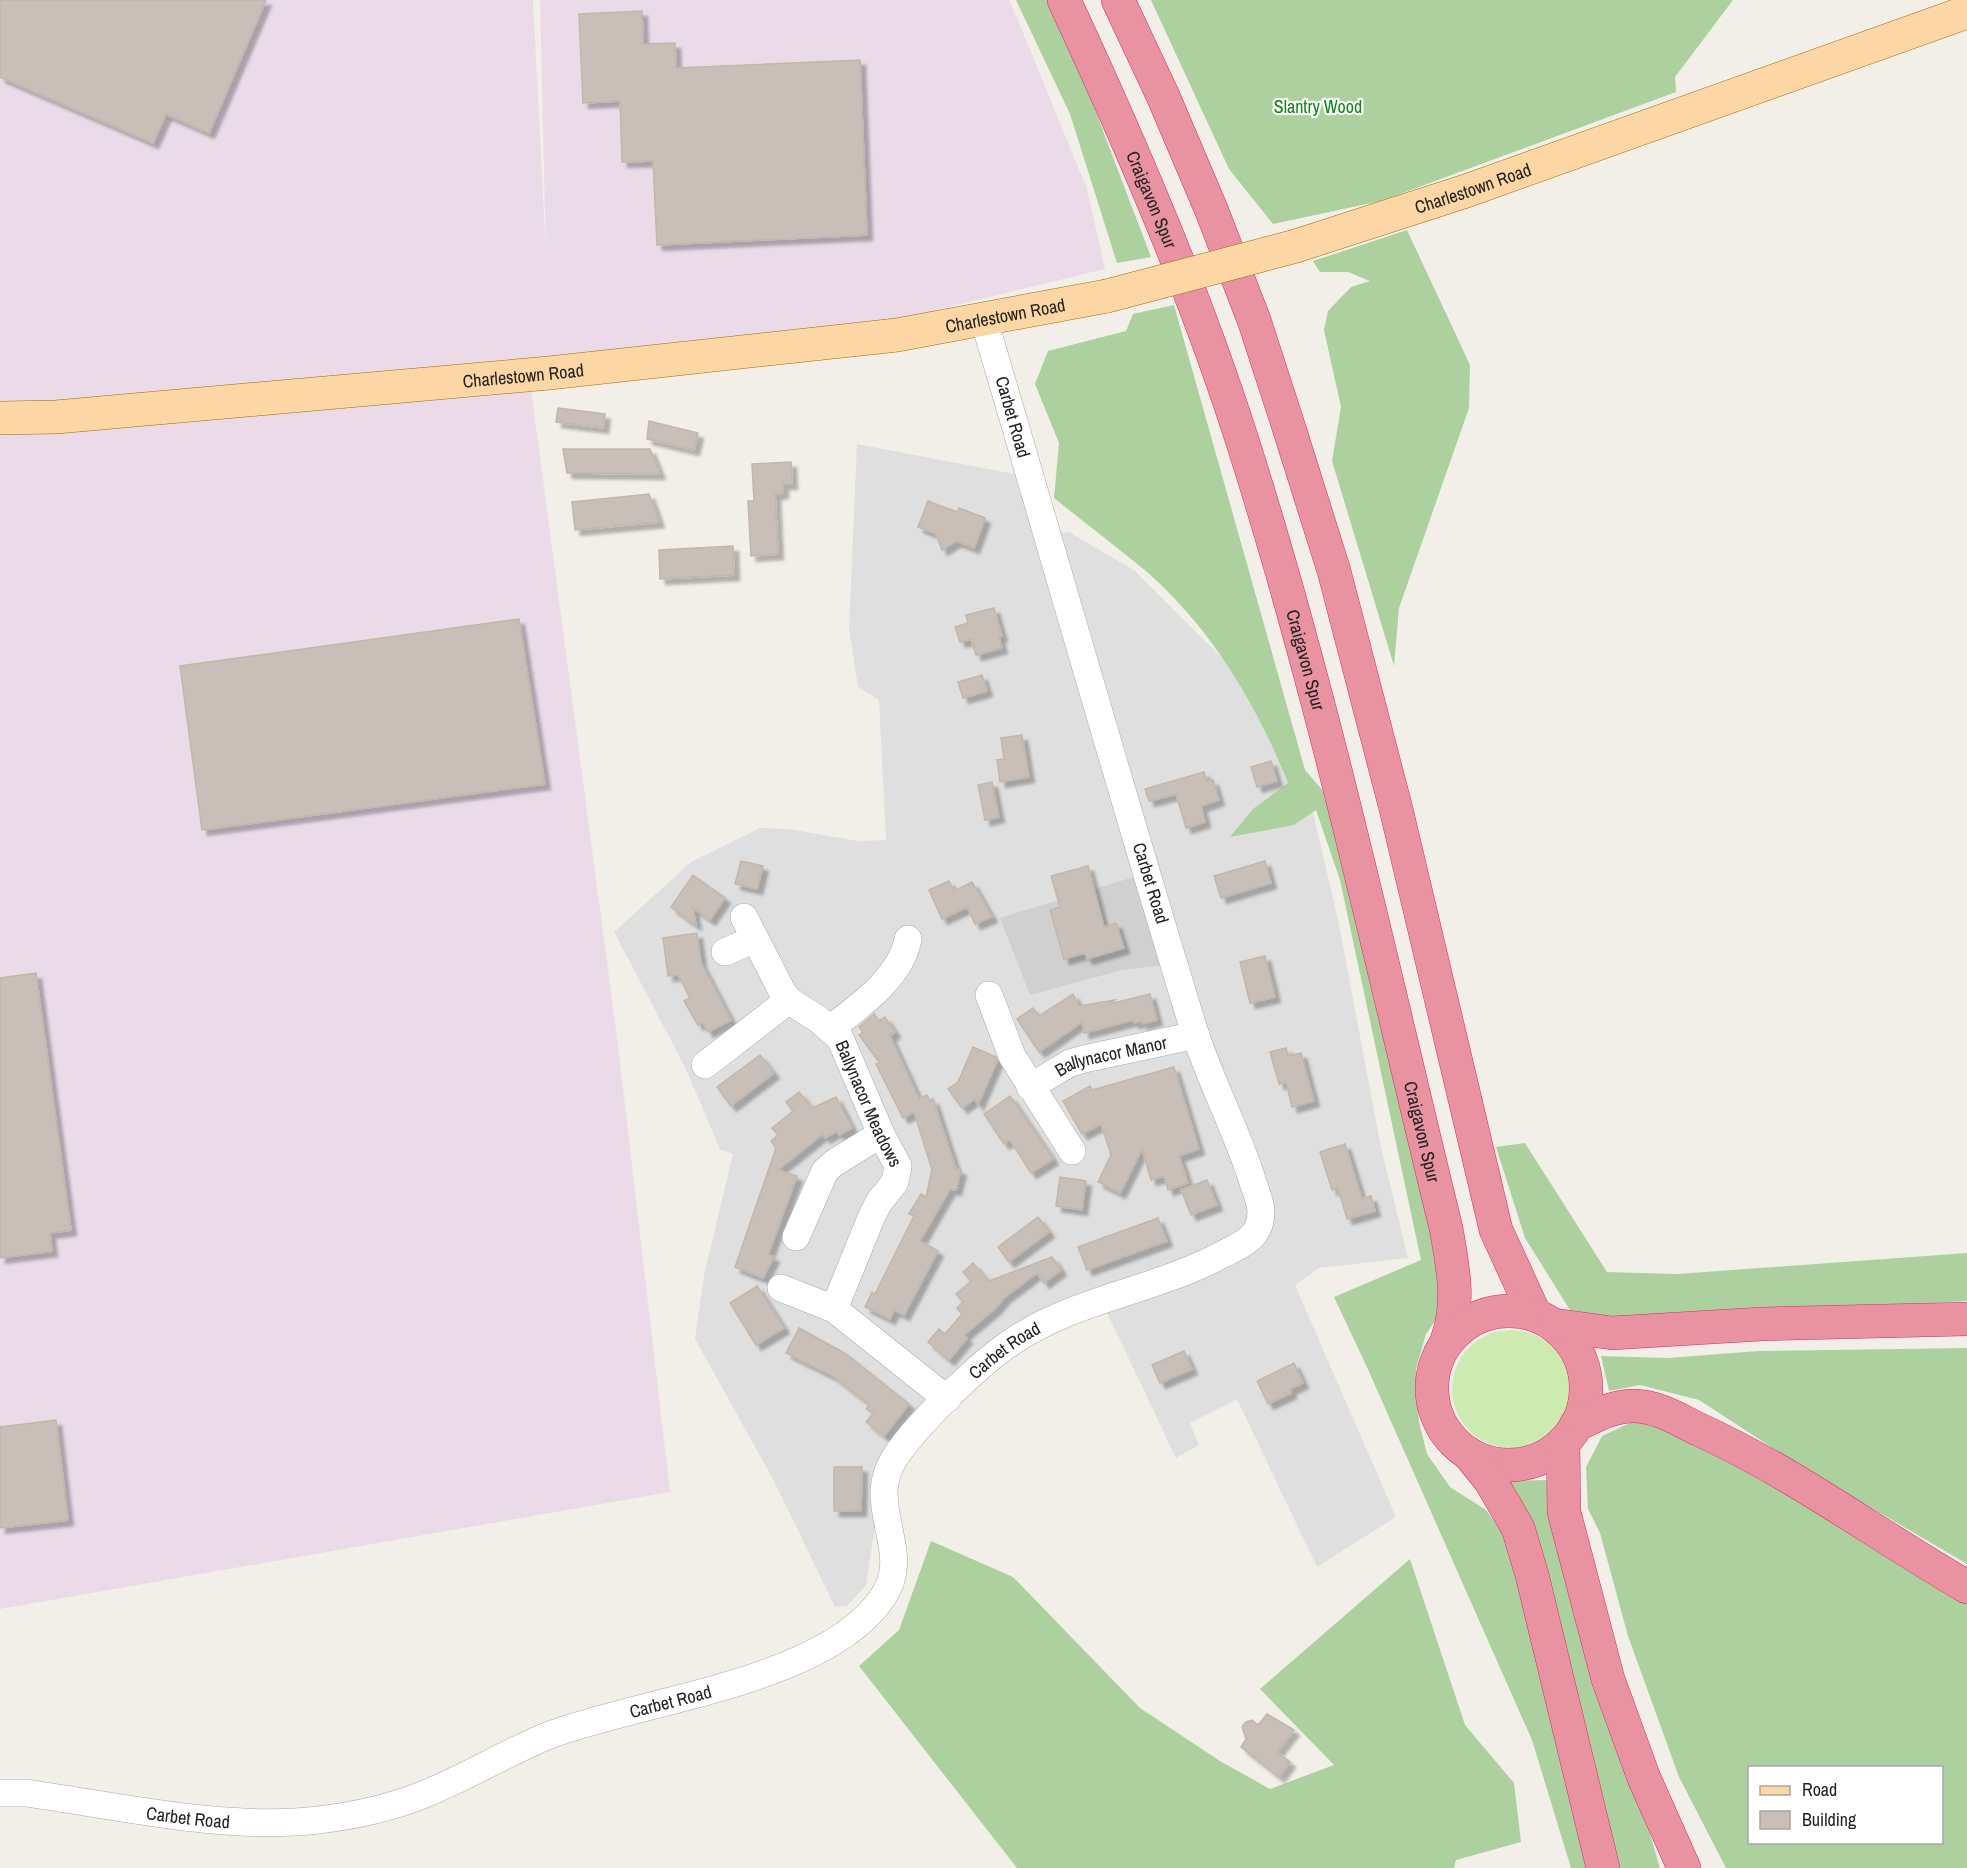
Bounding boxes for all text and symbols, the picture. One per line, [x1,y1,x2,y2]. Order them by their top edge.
park label: Slantry Wood [1274,94,1362,119]
street label: Craigavon Spur [1121,147,1184,252]
street label: Charlestown Road [1411,156,1534,219]
street label: Charlestown Road [943,292,1067,338]
street label: Charlestown Road [461,357,585,393]
street label: Carbet Road [989,373,1037,461]
street label: Craigavon Spur [1281,607,1332,713]
street label: Carbet Road [1127,839,1175,927]
street label: Ballynacor Manor [1050,1029,1169,1082]
street label: Ballynacor Meadows [830,1036,909,1171]
street label: Craigavon Spur [1398,1078,1447,1185]
street label: Carbet Road [963,1315,1044,1384]
street label: Carbet Road [627,1678,714,1724]
legend [1748,1766,1943,1844]
text: Road [1802,1777,1837,1802]
street label: Carbet Road [145,1800,231,1834]
text: Building [1802,1807,1857,1832]

